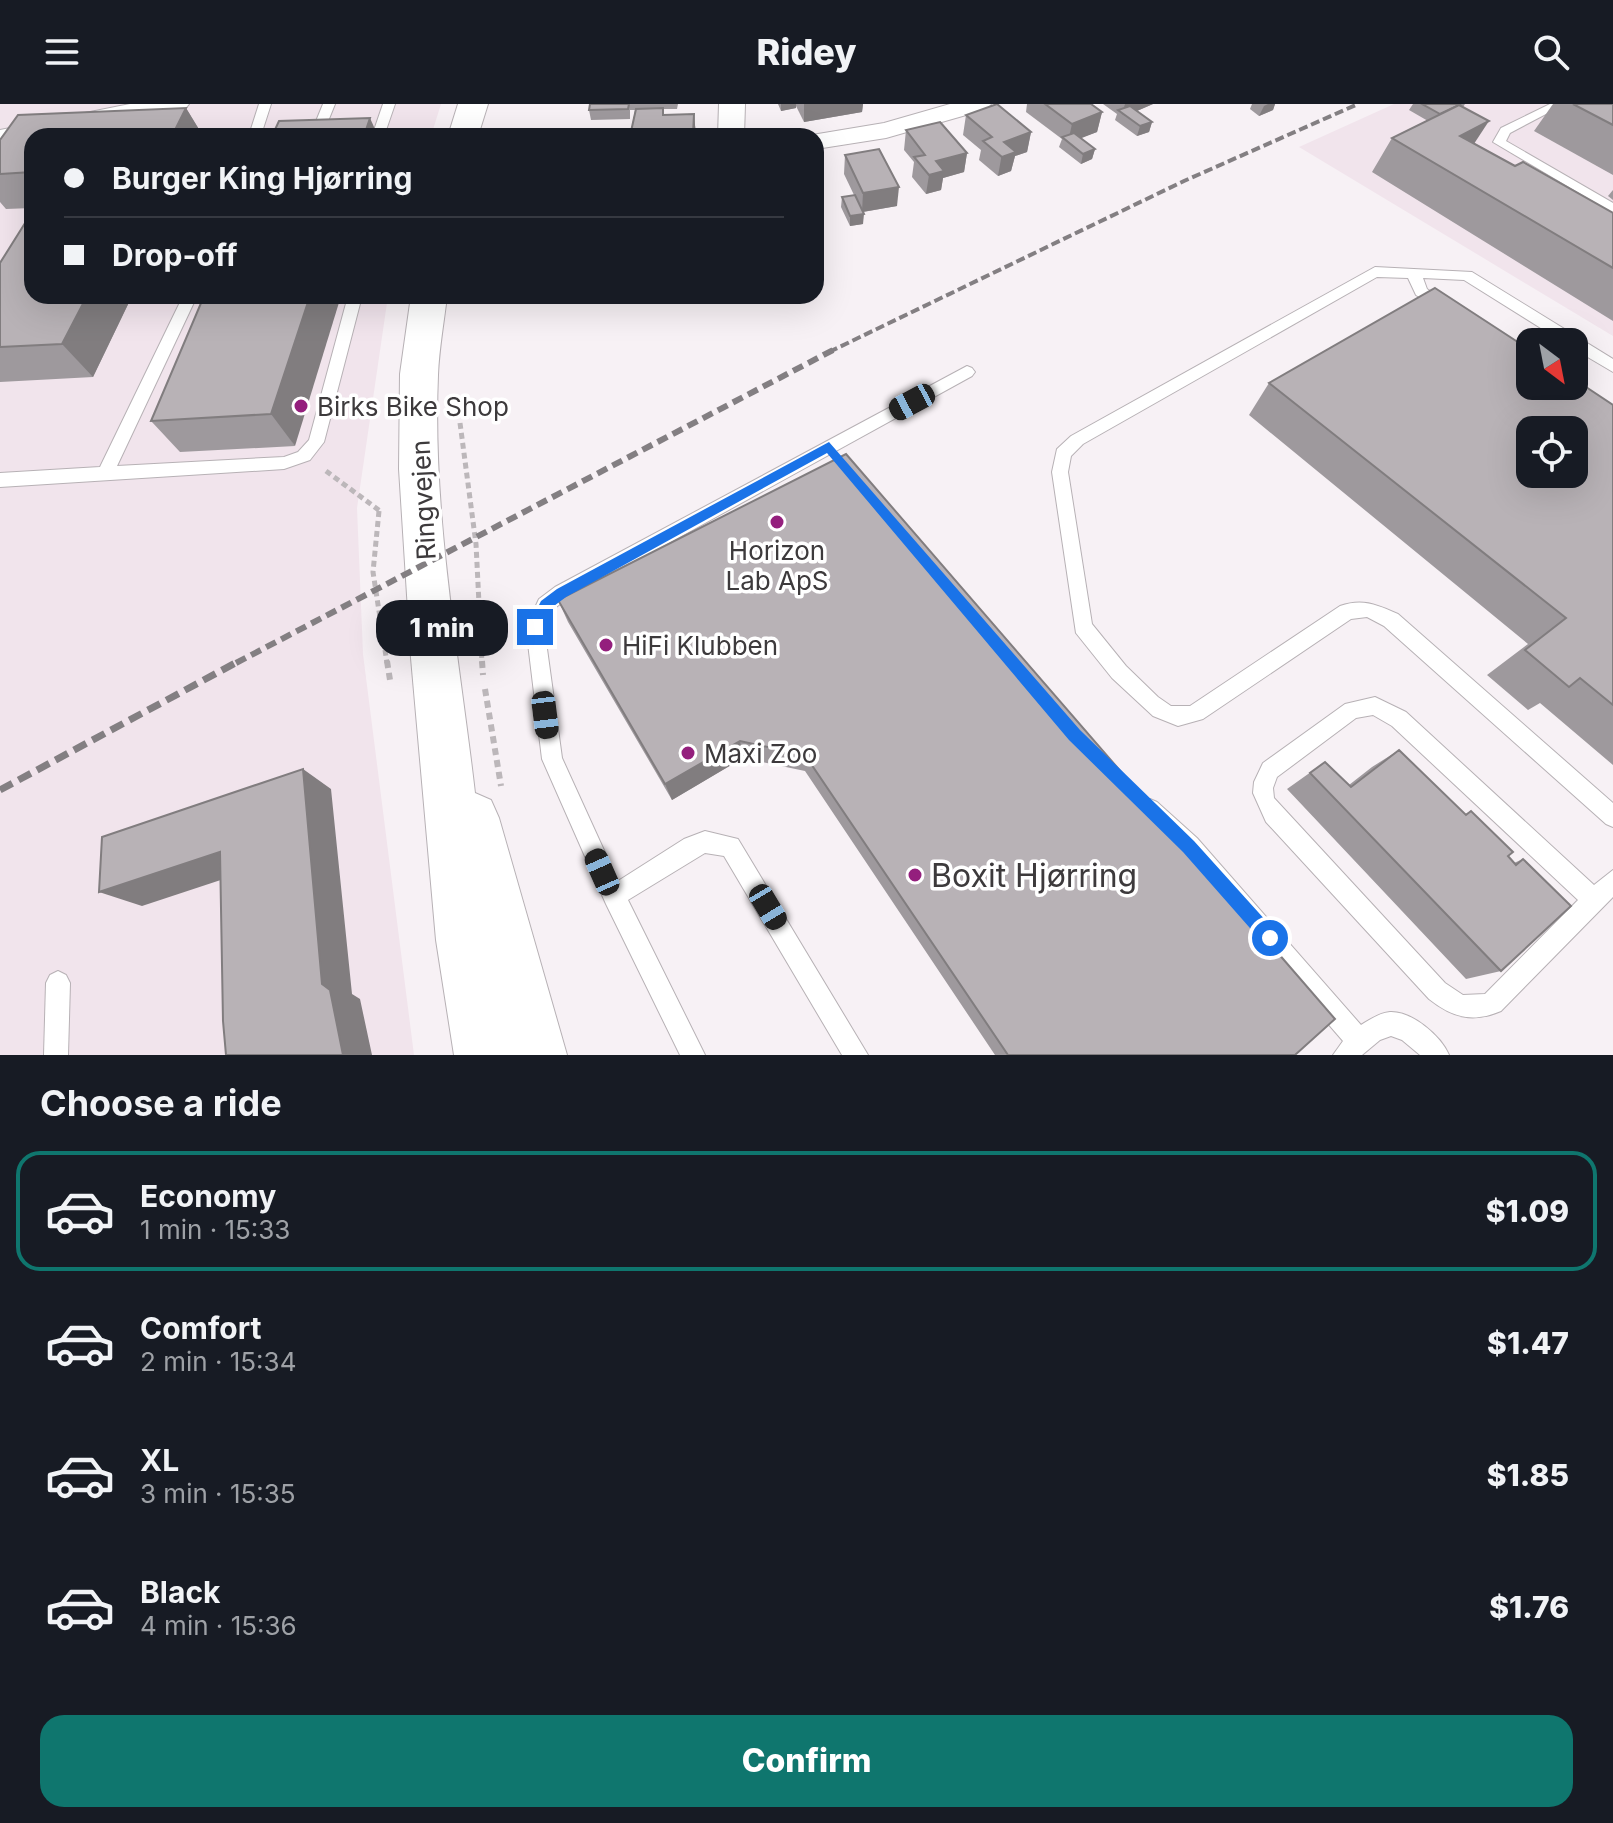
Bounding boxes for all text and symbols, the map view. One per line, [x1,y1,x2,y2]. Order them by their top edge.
icon: menu [40,30,84,74]
text: Ridey [756,30,857,74]
icon: search [1529,30,1573,74]
text: Burger King Hjørring [112,160,412,196]
text: Drop-off [112,237,238,273]
north arrow [1516,328,1588,400]
map controls [1516,328,1588,488]
car [885,380,939,424]
place label: Birks Bike Shop [317,391,509,422]
marker: Birks Bike Shop [292,397,310,415]
button: locate [1516,416,1588,488]
street label: Ringvejen [404,439,442,561]
marker: Horizon Lab ApS [768,513,786,531]
place label: Horizon Lab ApS [725,535,829,596]
callout: 1 min [375,599,507,655]
route end [517,609,553,645]
text: 1 min [409,612,475,643]
place label: HiFi Klubben [622,630,778,661]
marker: HiFi Klubben [597,636,615,654]
car [530,690,560,740]
place label: Maxi Zoo [704,738,817,769]
marker: Maxi Zoo [679,744,697,762]
car [581,845,623,899]
place label: Boxit Hjørring [931,856,1137,895]
marker: Boxit Hjørring [906,866,924,884]
car [745,880,791,934]
route start [1252,920,1288,956]
text: Choose a ride [40,1081,282,1125]
icon: car [44,1175,116,1247]
text: Economy [140,1178,276,1214]
text: $1.09 [1486,1193,1569,1229]
text: 1 min · 15:33 [140,1214,290,1245]
icon: car [44,1307,116,1379]
text: Comfort [140,1310,261,1346]
text: $1.47 [1487,1325,1569,1361]
text: 2 min · 15:34 [140,1346,296,1377]
icon: car [44,1439,116,1511]
text: XL [140,1442,179,1478]
text: $1.85 [1487,1457,1569,1493]
text: 3 min · 15:35 [140,1478,296,1509]
icon: car [44,1571,116,1643]
text: Black [140,1574,220,1610]
text: $1.76 [1489,1589,1569,1625]
text: 4 min · 15:36 [140,1610,297,1641]
button: Confirm [40,1715,1573,1807]

